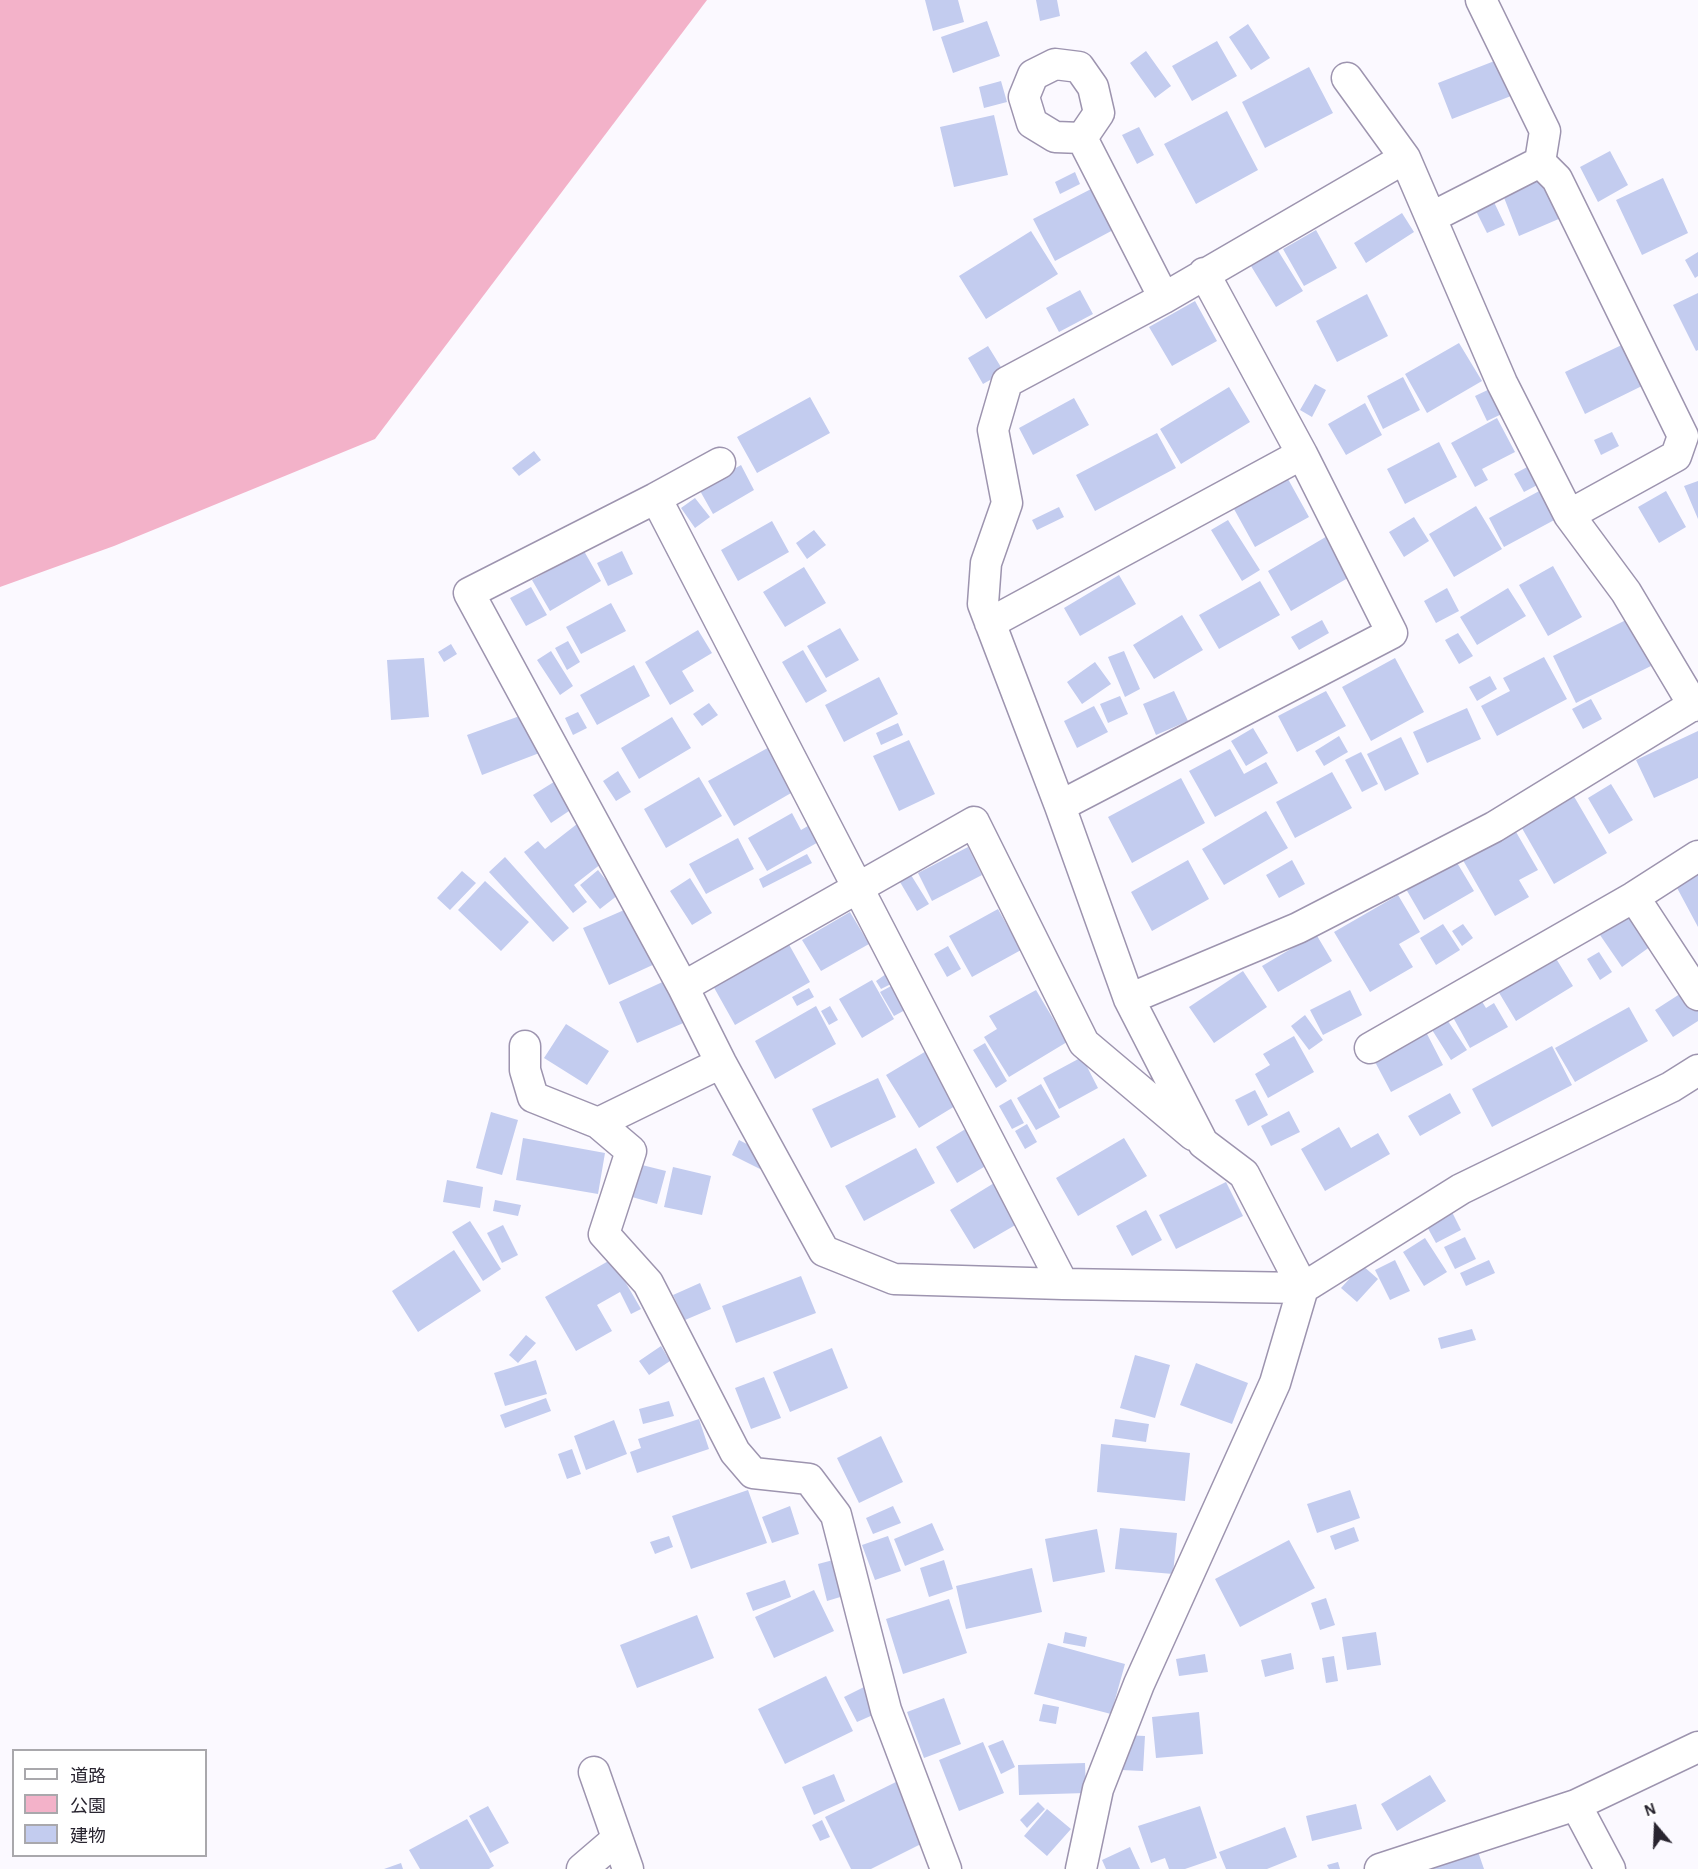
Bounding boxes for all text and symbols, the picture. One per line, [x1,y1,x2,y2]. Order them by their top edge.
legend [12,1749,207,1857]
text: 道路 [70,1768,106,1786]
north arrow [1626,1797,1686,1857]
text: 公園 [70,1798,106,1816]
text: N [1642,1801,1658,1819]
text: 建物 [70,1828,106,1846]

